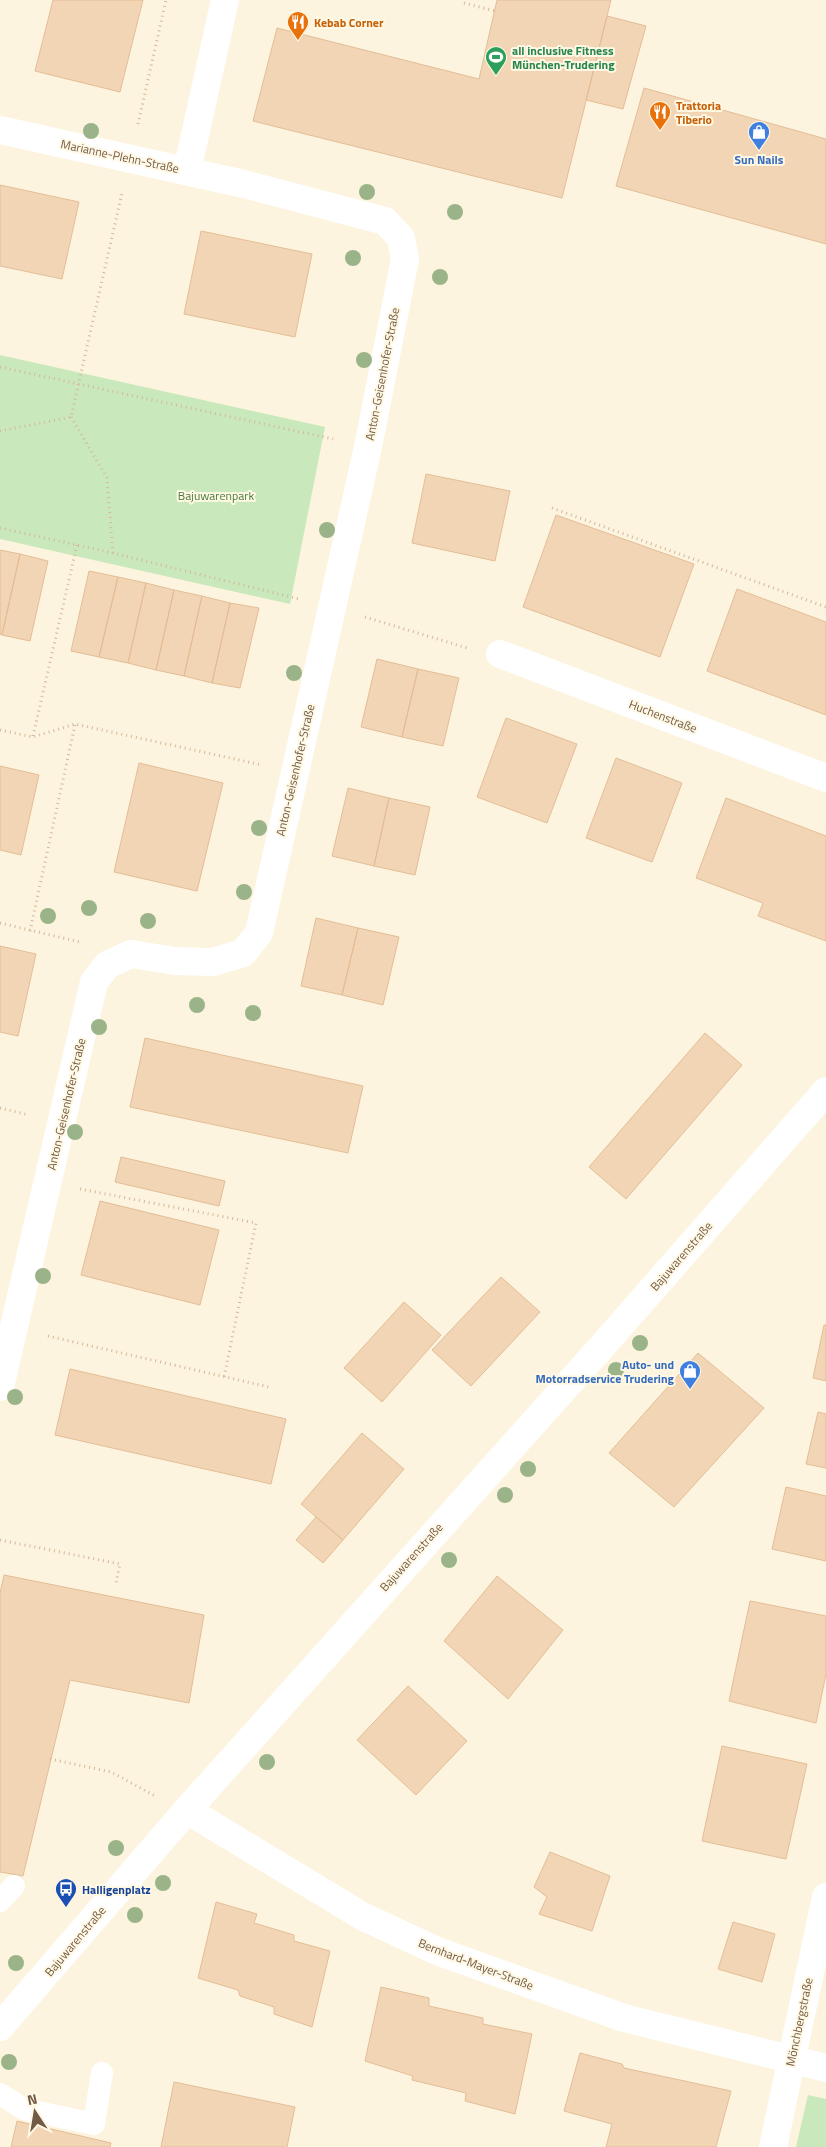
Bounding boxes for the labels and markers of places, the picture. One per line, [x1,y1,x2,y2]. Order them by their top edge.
restaurant icon: Kebab Corner [286,10,310,41]
place label: Kebab Corner [314,13,384,32]
place label: all inclusive Fitness München-Trudering [512,41,615,74]
sports icon: all inclusive Fitness München-Trudering [484,45,508,76]
place label: Trattoria Tiberio [676,96,721,129]
restaurant icon: Trattoria Tiberio [648,100,672,131]
shop icon: Sun Nails [747,120,771,151]
place label: Sun Nails [735,150,784,169]
place label: Auto- und Motorradservice Trudering [536,1355,675,1388]
shop icon: Auto- und Motorradservice Trudering [678,1359,702,1390]
bus stop icon: Halligenplatz [54,1877,78,1908]
place label: Halligenplatz [82,1880,151,1899]

